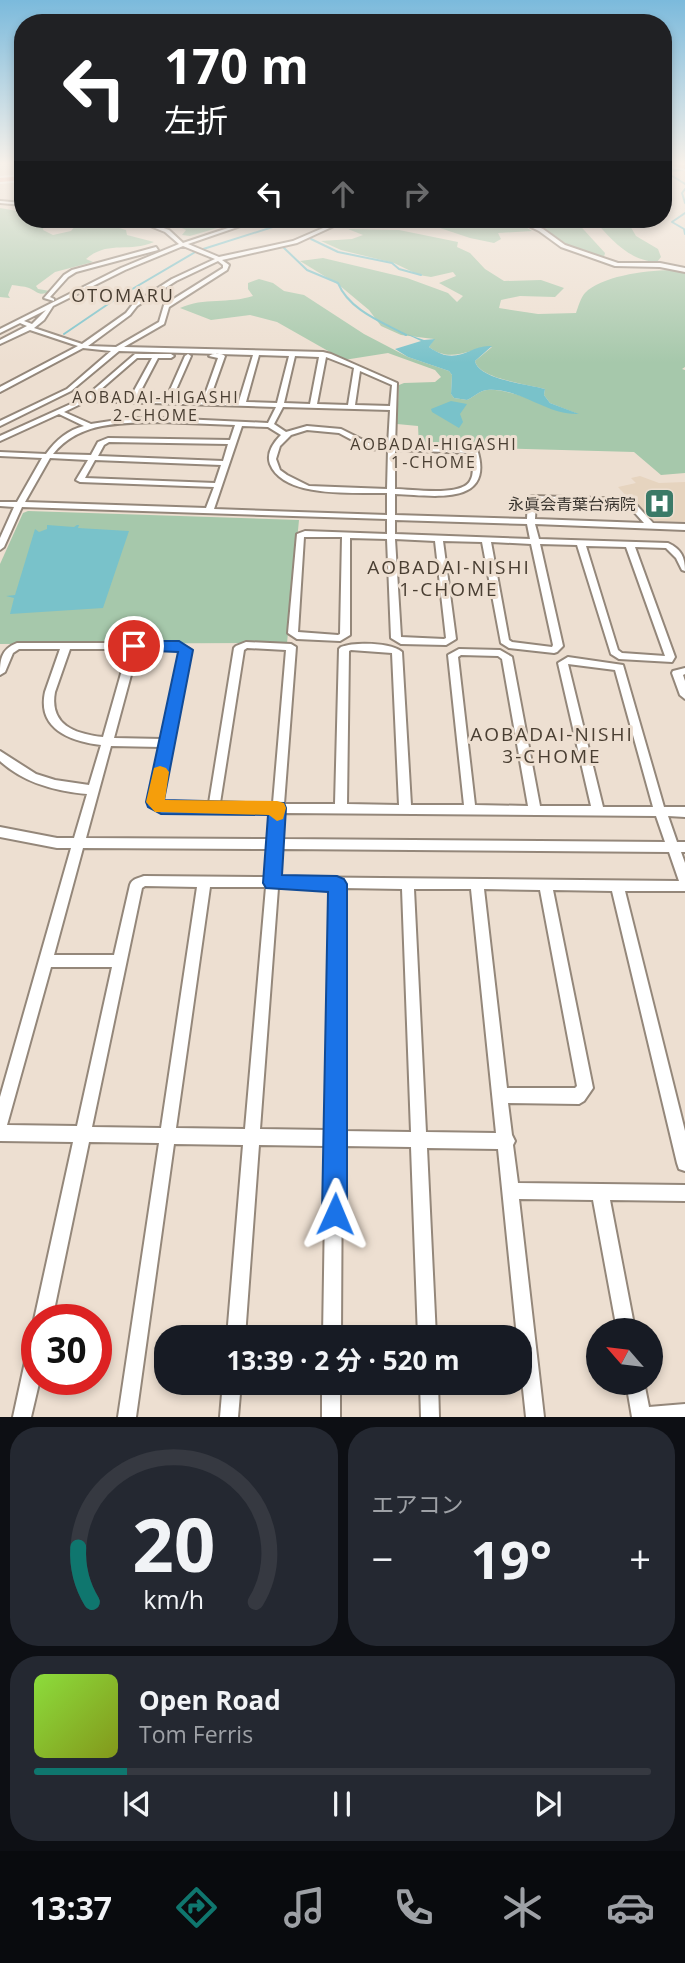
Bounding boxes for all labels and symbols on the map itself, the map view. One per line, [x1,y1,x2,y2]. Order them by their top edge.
district label: OTOMARU [71,283,175,307]
district label: AOBADAI-HIGASHI 2-CHOME [72,386,240,426]
district label: AOBADAI-HIGASHI 1-CHOME [350,433,518,473]
hospital icon: 永眞会青葉台病院 [642,487,676,521]
place label: 永眞会青葉台病院 [508,493,636,515]
district label: AOBADAI-NISHI 1-CHOME [367,554,531,602]
pin [104,616,164,676]
district label: AOBADAI-NISHI 3-CHOME [470,721,634,769]
position arrow [298,1177,372,1251]
speed limit sign: 30 [21,1304,112,1395]
north arrow [586,1318,663,1395]

